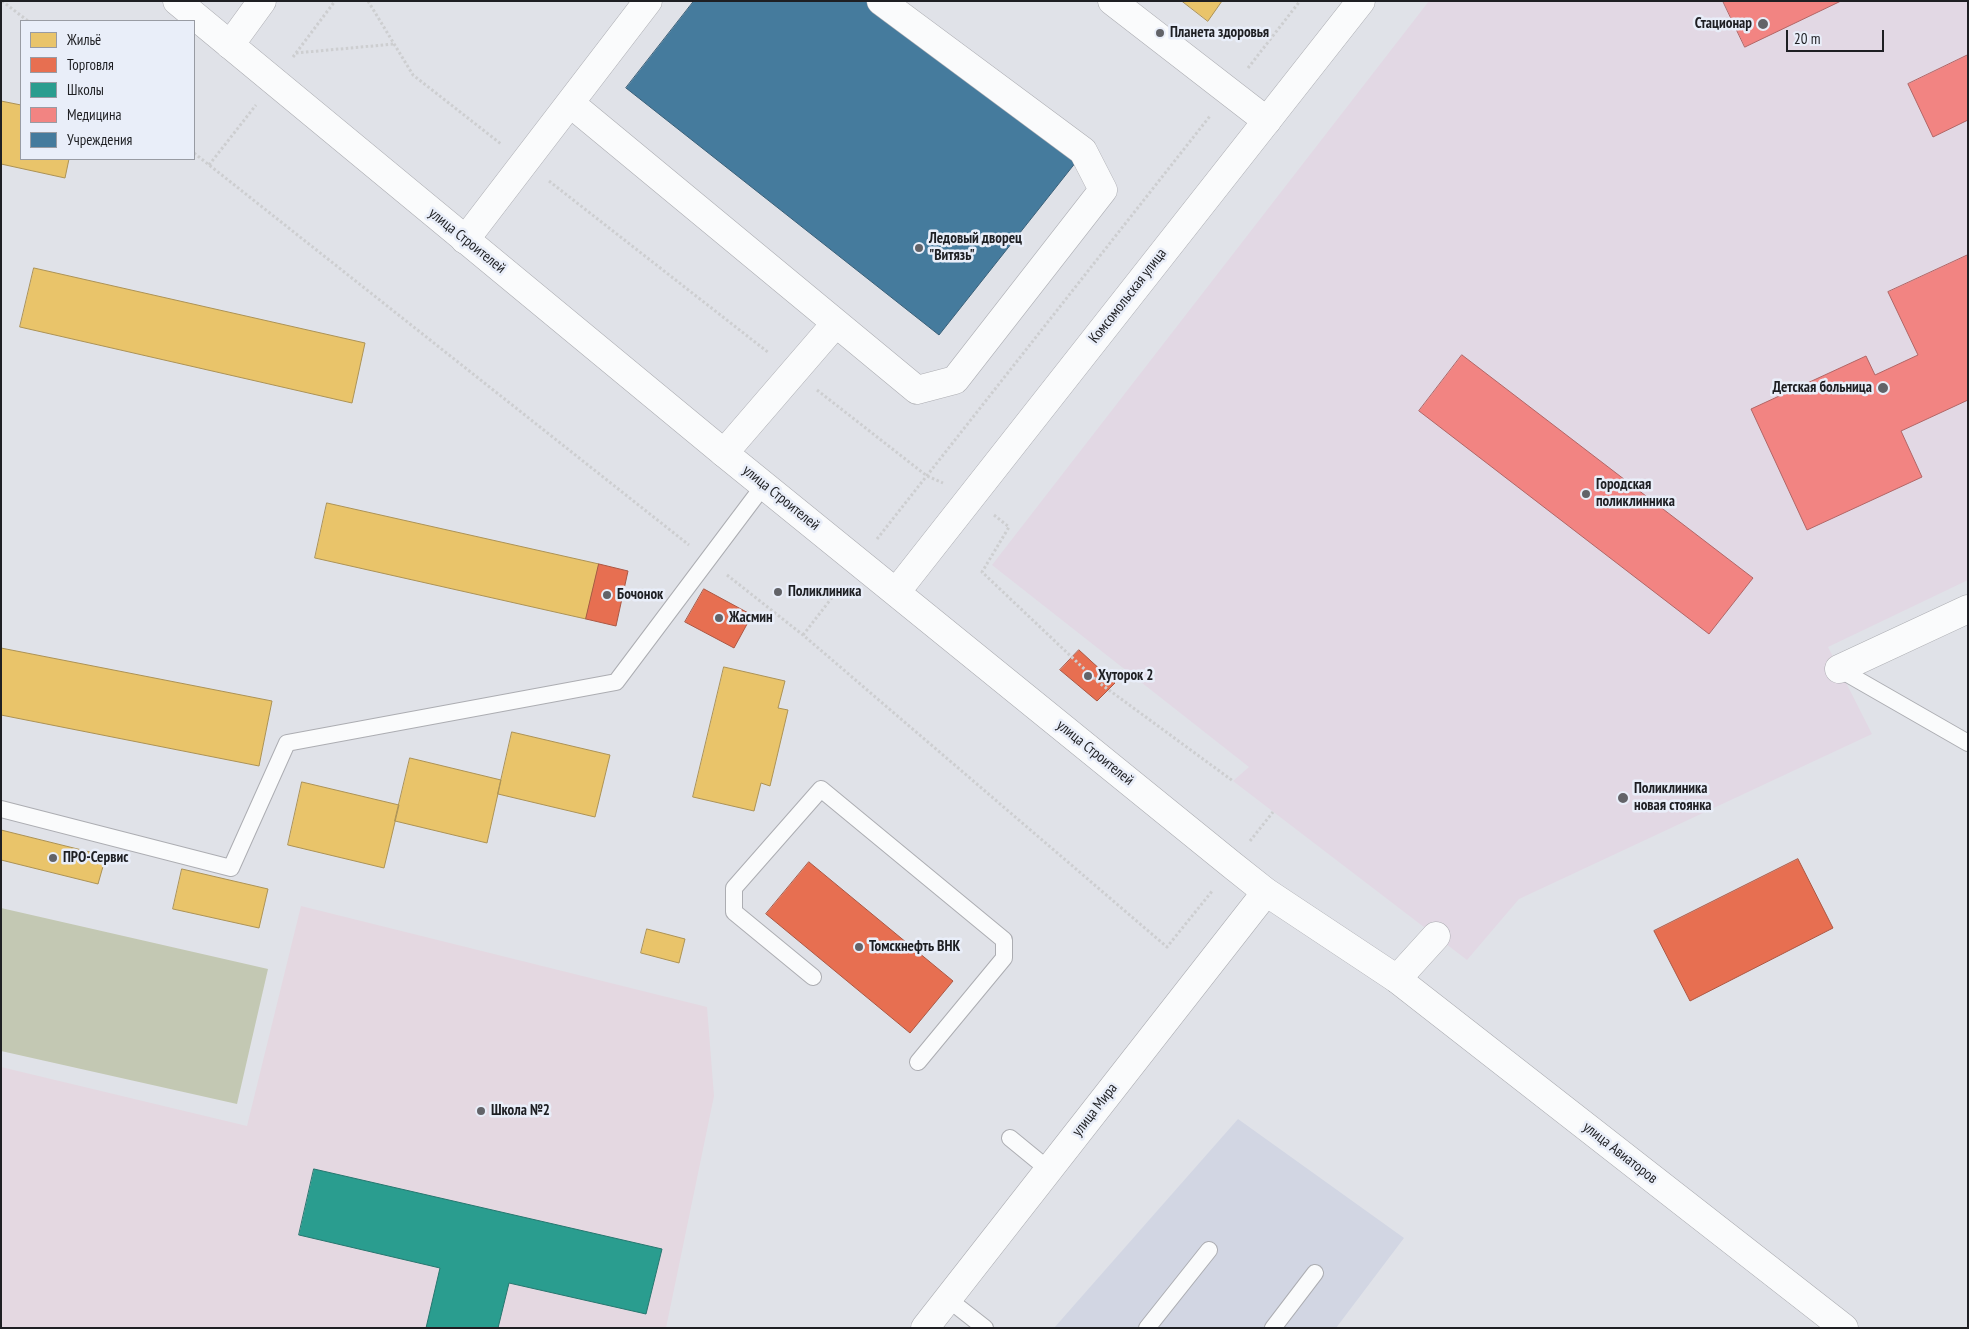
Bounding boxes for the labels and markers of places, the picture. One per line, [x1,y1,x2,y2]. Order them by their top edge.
place label: Стационар [1695,15,1752,33]
marker: Стационар [1756,17,1770,31]
place label: Планета здоровья [1170,24,1269,42]
marker: Планета здоровья [1154,27,1166,39]
place label: Ледовый дворец "Витязь" [929,230,1022,265]
marker: Ледовый дворец "Витязь" [913,242,925,254]
place label: Детская больница [1772,379,1872,397]
marker: Детская больница [1876,381,1890,395]
place label: Городская поликлинника [1596,476,1675,511]
marker: Городская поликлинника [1580,488,1592,500]
place label: Поликлиника [788,583,861,601]
place label: Бочонок [617,586,663,604]
marker: Поликлиника [772,586,784,598]
marker: Бочонок [601,589,613,601]
place label: Жасмин [729,609,773,627]
marker: Жасмин [713,612,725,624]
place label: Хуторок 2 [1098,667,1153,685]
marker: Хуторок 2 [1082,670,1094,682]
place label: Поликлиника новая стоянка [1634,780,1712,815]
marker: Поликлиника новая стоянка [1616,791,1630,805]
place label: ПРО-Сервис [63,849,128,867]
marker: ПРО-Сервис [47,852,59,864]
place label: Томскнефть ВНК [869,938,960,956]
marker: Томскнефть ВНК [853,941,865,953]
place label: Школа №2 [491,1102,550,1120]
marker: Школа №2 [475,1105,487,1117]

